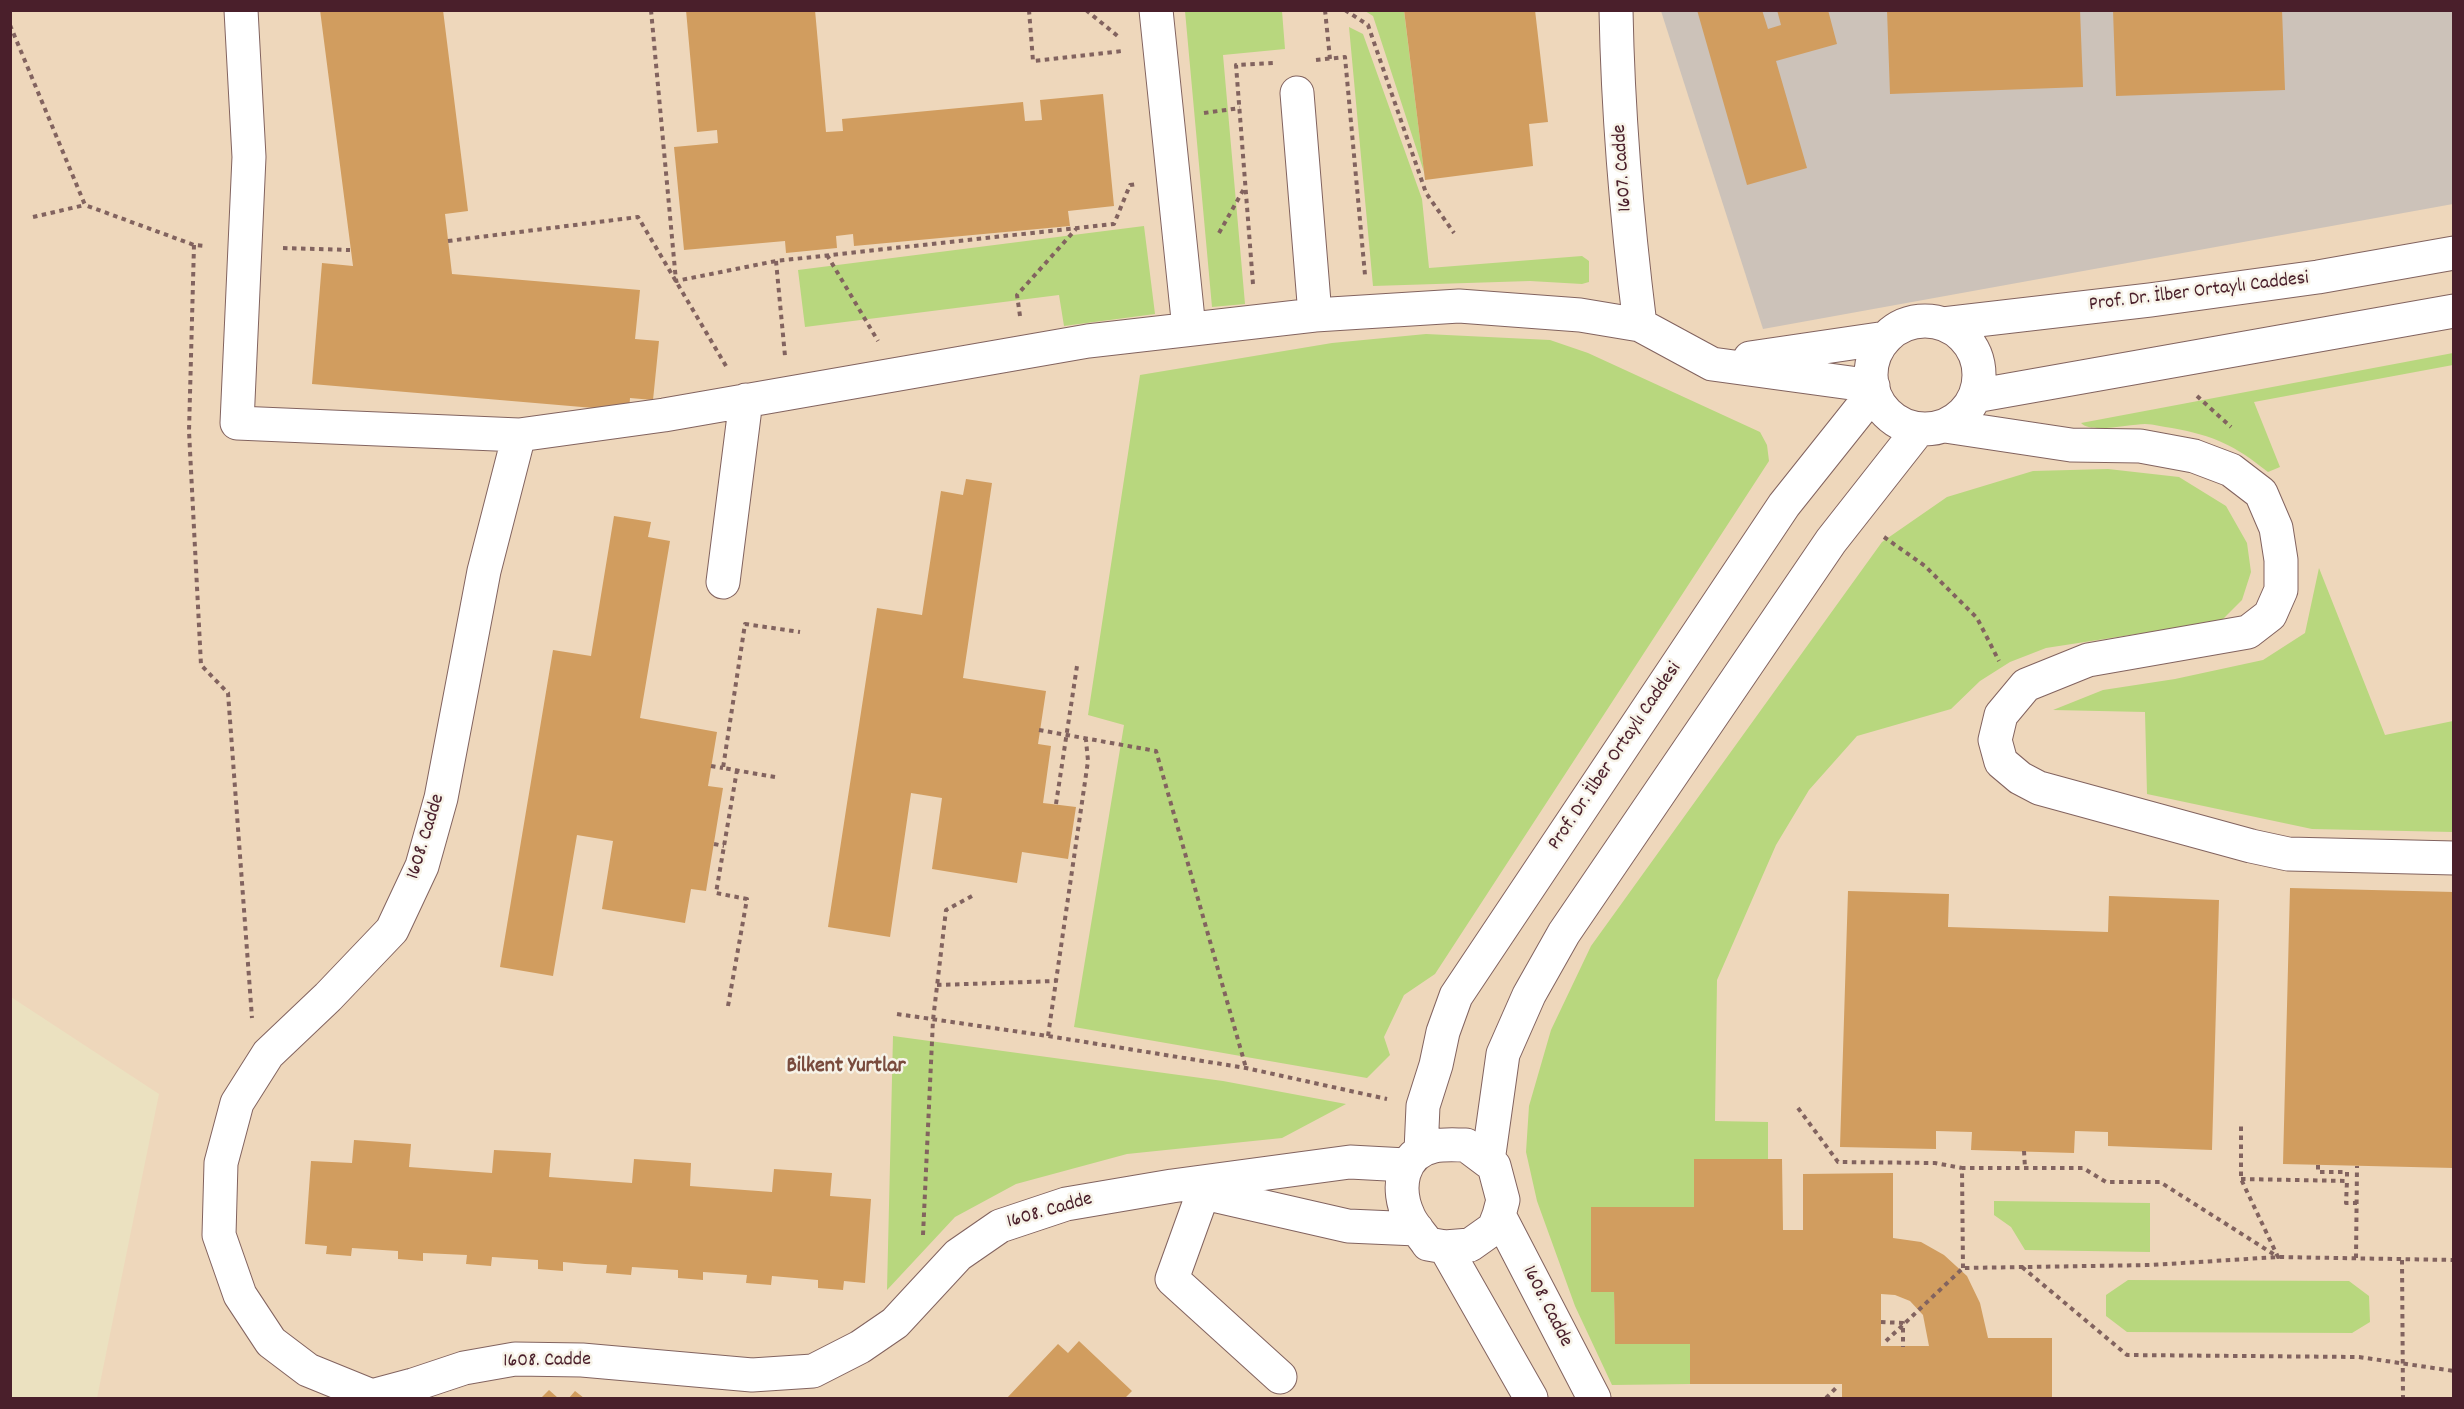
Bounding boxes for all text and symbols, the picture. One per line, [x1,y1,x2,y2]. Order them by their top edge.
street label: 1607. Cadde [1609,124,1639,212]
street label: Prof. Dr. İlber Ortaylı Caddesi [2088,268,2310,318]
street label: Prof. Dr. İlber Ortaylı Caddesi [1544,658,1688,856]
street label: 1608. Cadde [403,792,451,882]
district label: Bilkent Yurtlar [786,1055,906,1081]
street label: 1608. Cadde [1004,1188,1096,1236]
street label: 1608. Cadde [1515,1262,1577,1352]
street label: 1608. Cadde [503,1349,591,1375]

